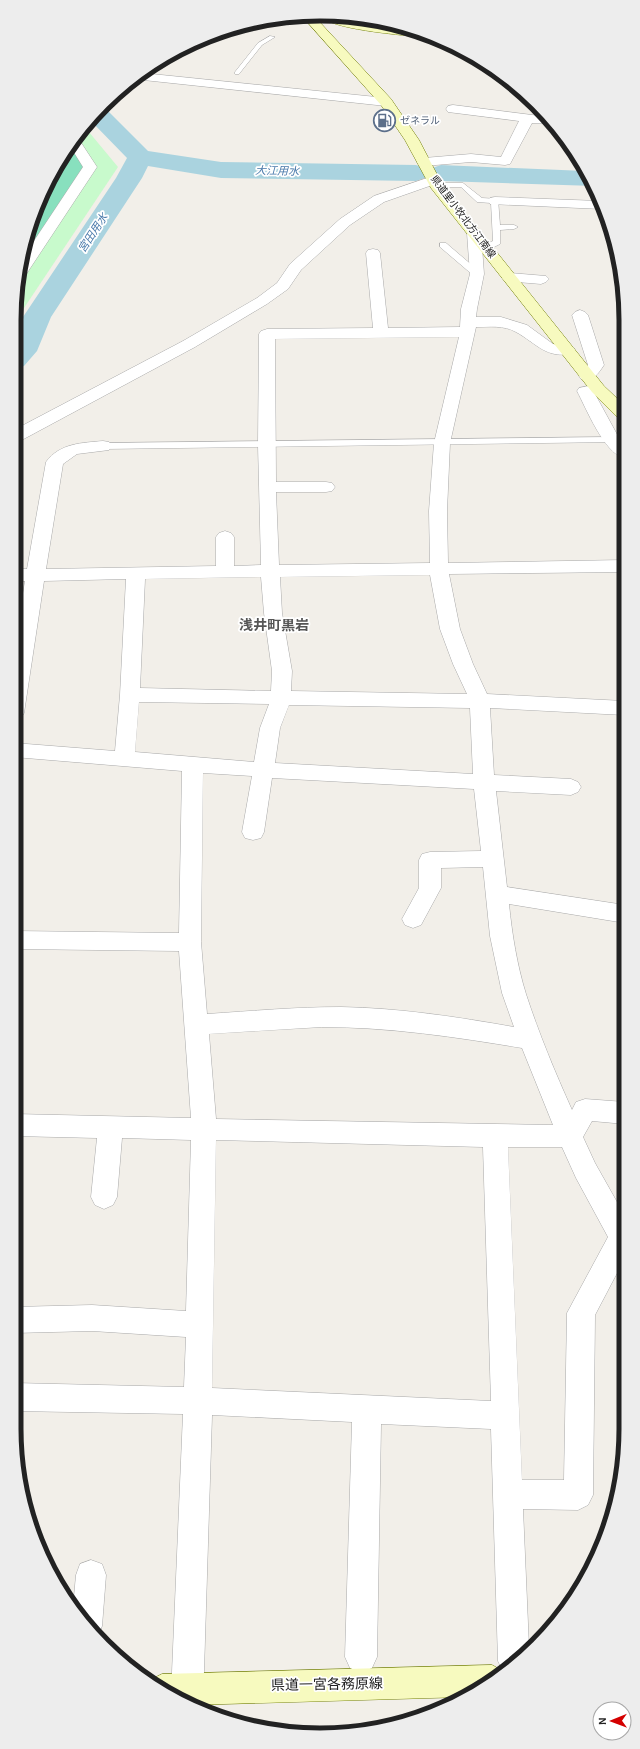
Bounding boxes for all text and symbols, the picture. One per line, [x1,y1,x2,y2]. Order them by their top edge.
fuel station icon: ゼネラル [371,108,397,134]
place label: ゼネラル [400,115,440,126]
water label: 大江用水 [255,164,300,177]
street label: 県道里小牧北方江南線 [429,173,498,260]
water label: 宮田用水 [76,210,110,254]
district label: 浅井町黒岩 [239,617,309,633]
street label: 県道一宮各務原線 [271,1676,383,1693]
north arrow [592,1701,632,1741]
text: N [597,1717,608,1725]

